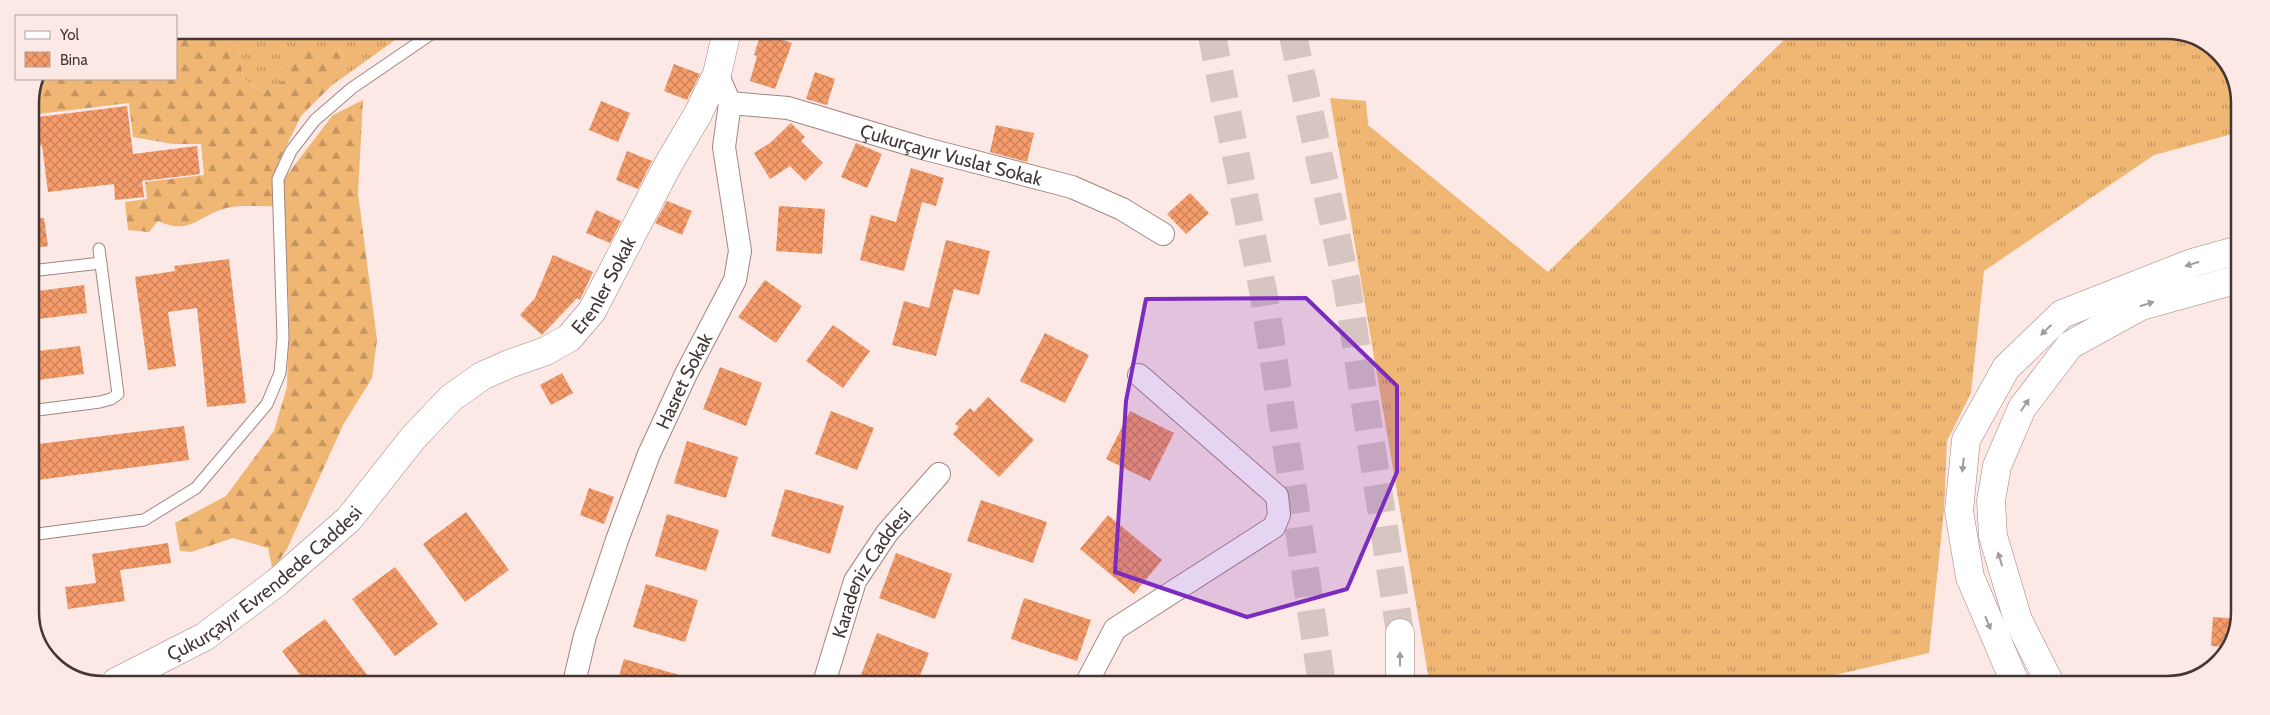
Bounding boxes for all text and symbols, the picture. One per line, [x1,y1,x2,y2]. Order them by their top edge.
legend [15,15,178,80]
text: Yol [59,26,79,44]
text: Bina [60,51,88,69]
street label: Çukurçayır Vuslat Sokak [858,119,1045,190]
street label: Erenler Sokak [566,232,640,338]
one-way arrow [2185,260,2200,268]
one-way arrow [2140,300,2155,308]
one-way arrow [2040,324,2052,336]
street label: Hasret Sokak [651,329,717,433]
one-way arrow [2020,398,2030,411]
one-way arrow [1959,457,1967,473]
street label: Çukurçayır Evrendede Caddesi [163,501,366,666]
street label: Karadeniz Caddesi [827,503,915,641]
one-way arrow [1995,552,2003,567]
one-way arrow [1985,616,1993,630]
one-way arrow [1396,651,1404,667]

